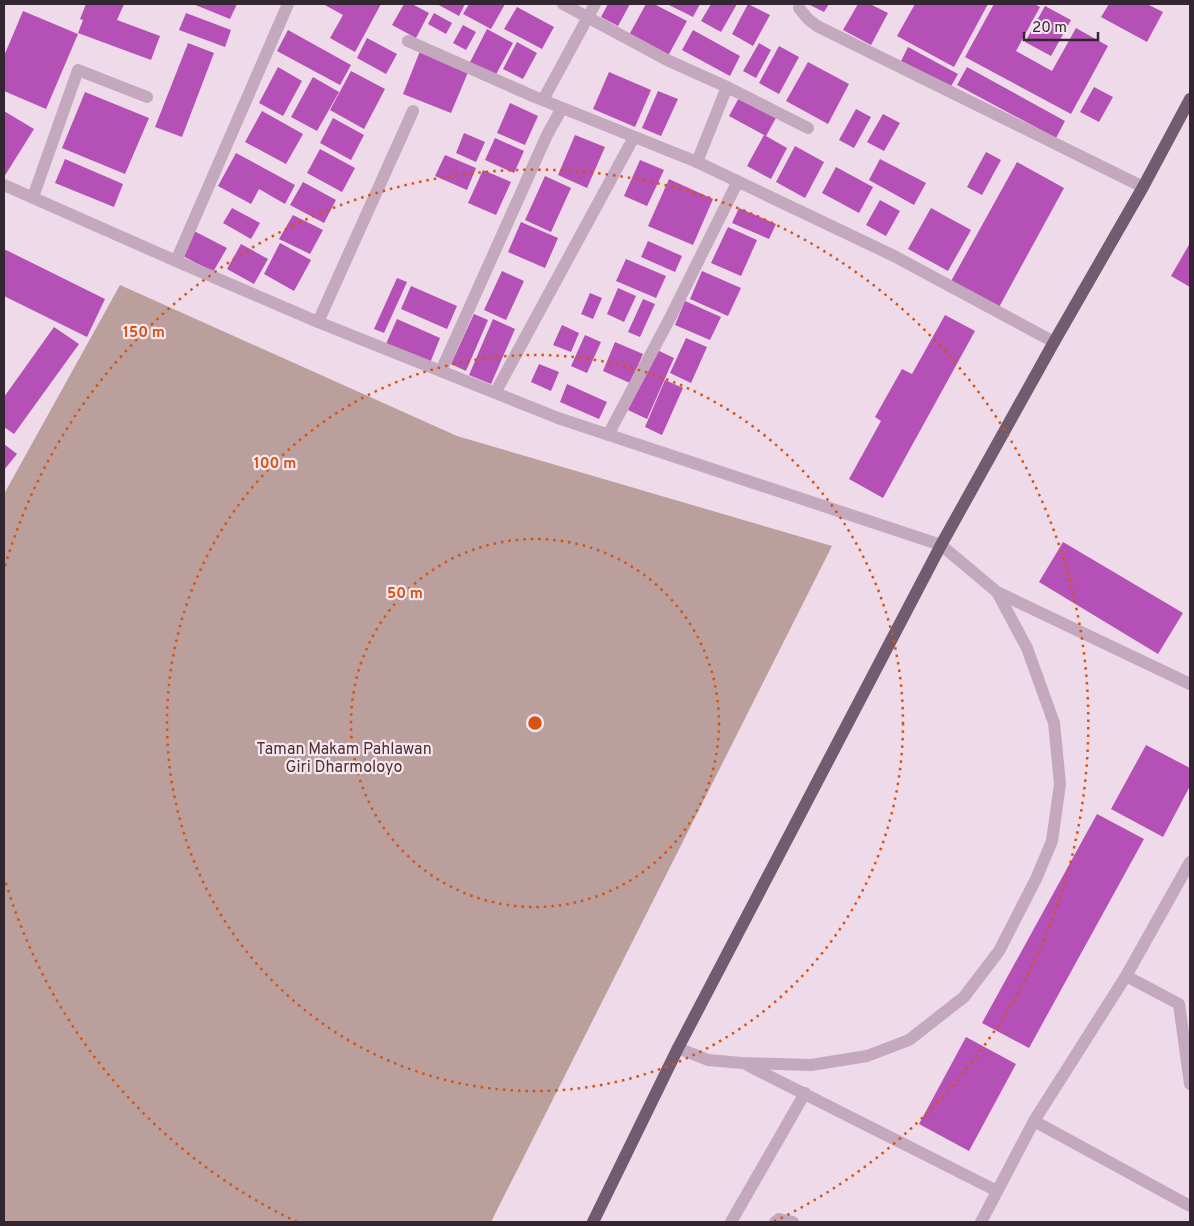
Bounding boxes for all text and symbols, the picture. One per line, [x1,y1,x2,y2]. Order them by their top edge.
scale bar [1024,10,1098,42]
text: 20 m [1032,19,1067,38]
text: 150 m [123,324,165,343]
text: 100 m [254,455,296,474]
text: 50 m [387,585,423,604]
centre of rings [526,714,544,732]
park label: Taman Makam Pahlawan Giri Dharmoloyo [256,740,432,778]

